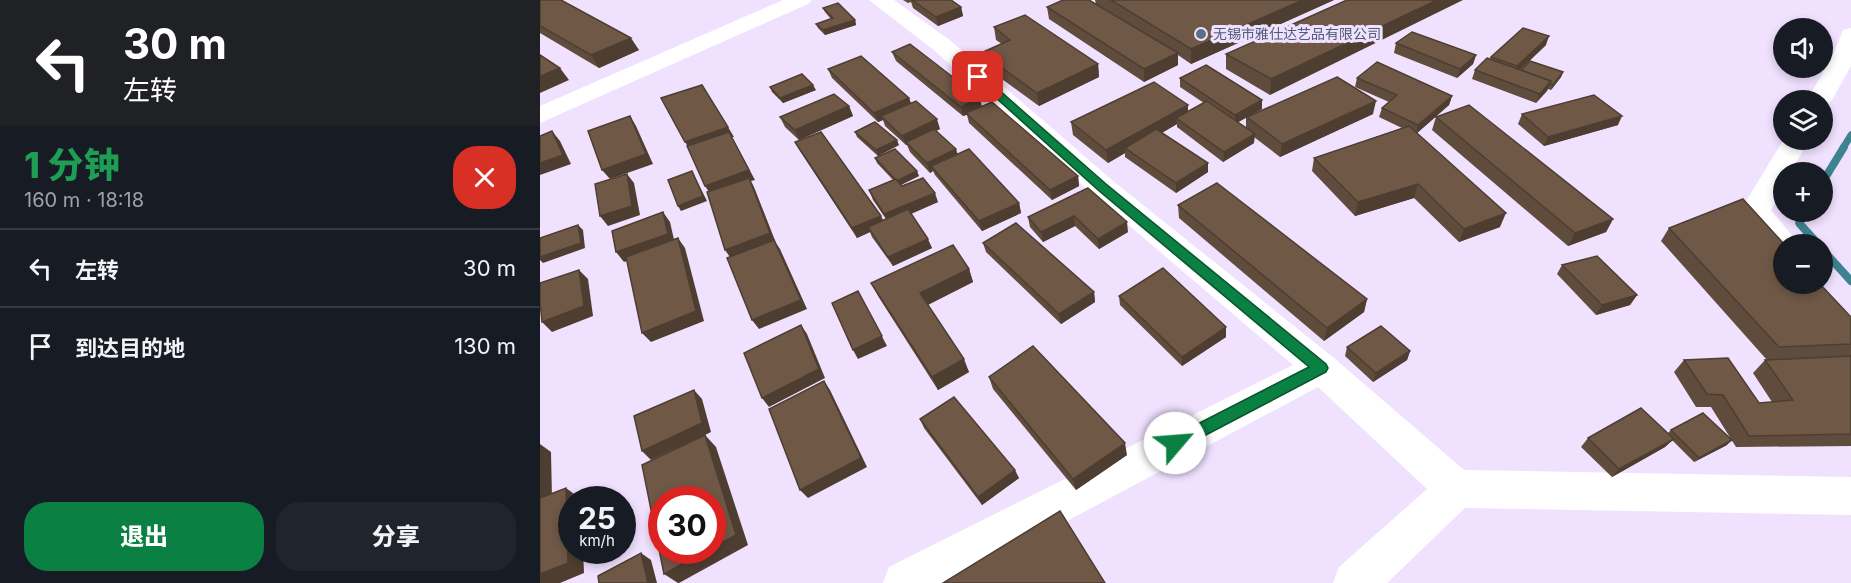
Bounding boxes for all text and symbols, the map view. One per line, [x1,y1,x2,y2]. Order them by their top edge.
text: 30 m [123,18,227,69]
map controls [1773,18,1833,294]
button: sound [1773,18,1833,78]
icon: left [24,24,102,102]
place label: 无锡市雅仕达艺品有限公司 [1213,25,1381,42]
marker: 无锡市雅仕达艺品有限公司 [1194,27,1208,41]
pin [952,51,1003,102]
icon: arrive [961,60,994,93]
text: 左转 [123,74,177,107]
button: layers [1773,90,1833,150]
text: 1 分钟 [24,143,120,187]
button: close [453,146,516,209]
button: + [1773,162,1833,222]
text: 160 m · 18:18 [24,188,144,212]
button: − [1773,234,1833,294]
icon: left [24,252,57,285]
text: 30 m [463,255,516,281]
text: 左转 [75,257,119,283]
icon: arrive [24,330,57,363]
text: 130 m [454,333,516,359]
text: 到达目的地 [75,335,185,361]
position arrow [1143,411,1207,475]
speed limit sign: 30 [648,486,726,564]
text: 25 [578,500,616,536]
button: 退出 [24,502,264,571]
button: 分享 [276,502,516,571]
text: km/h [579,531,615,550]

